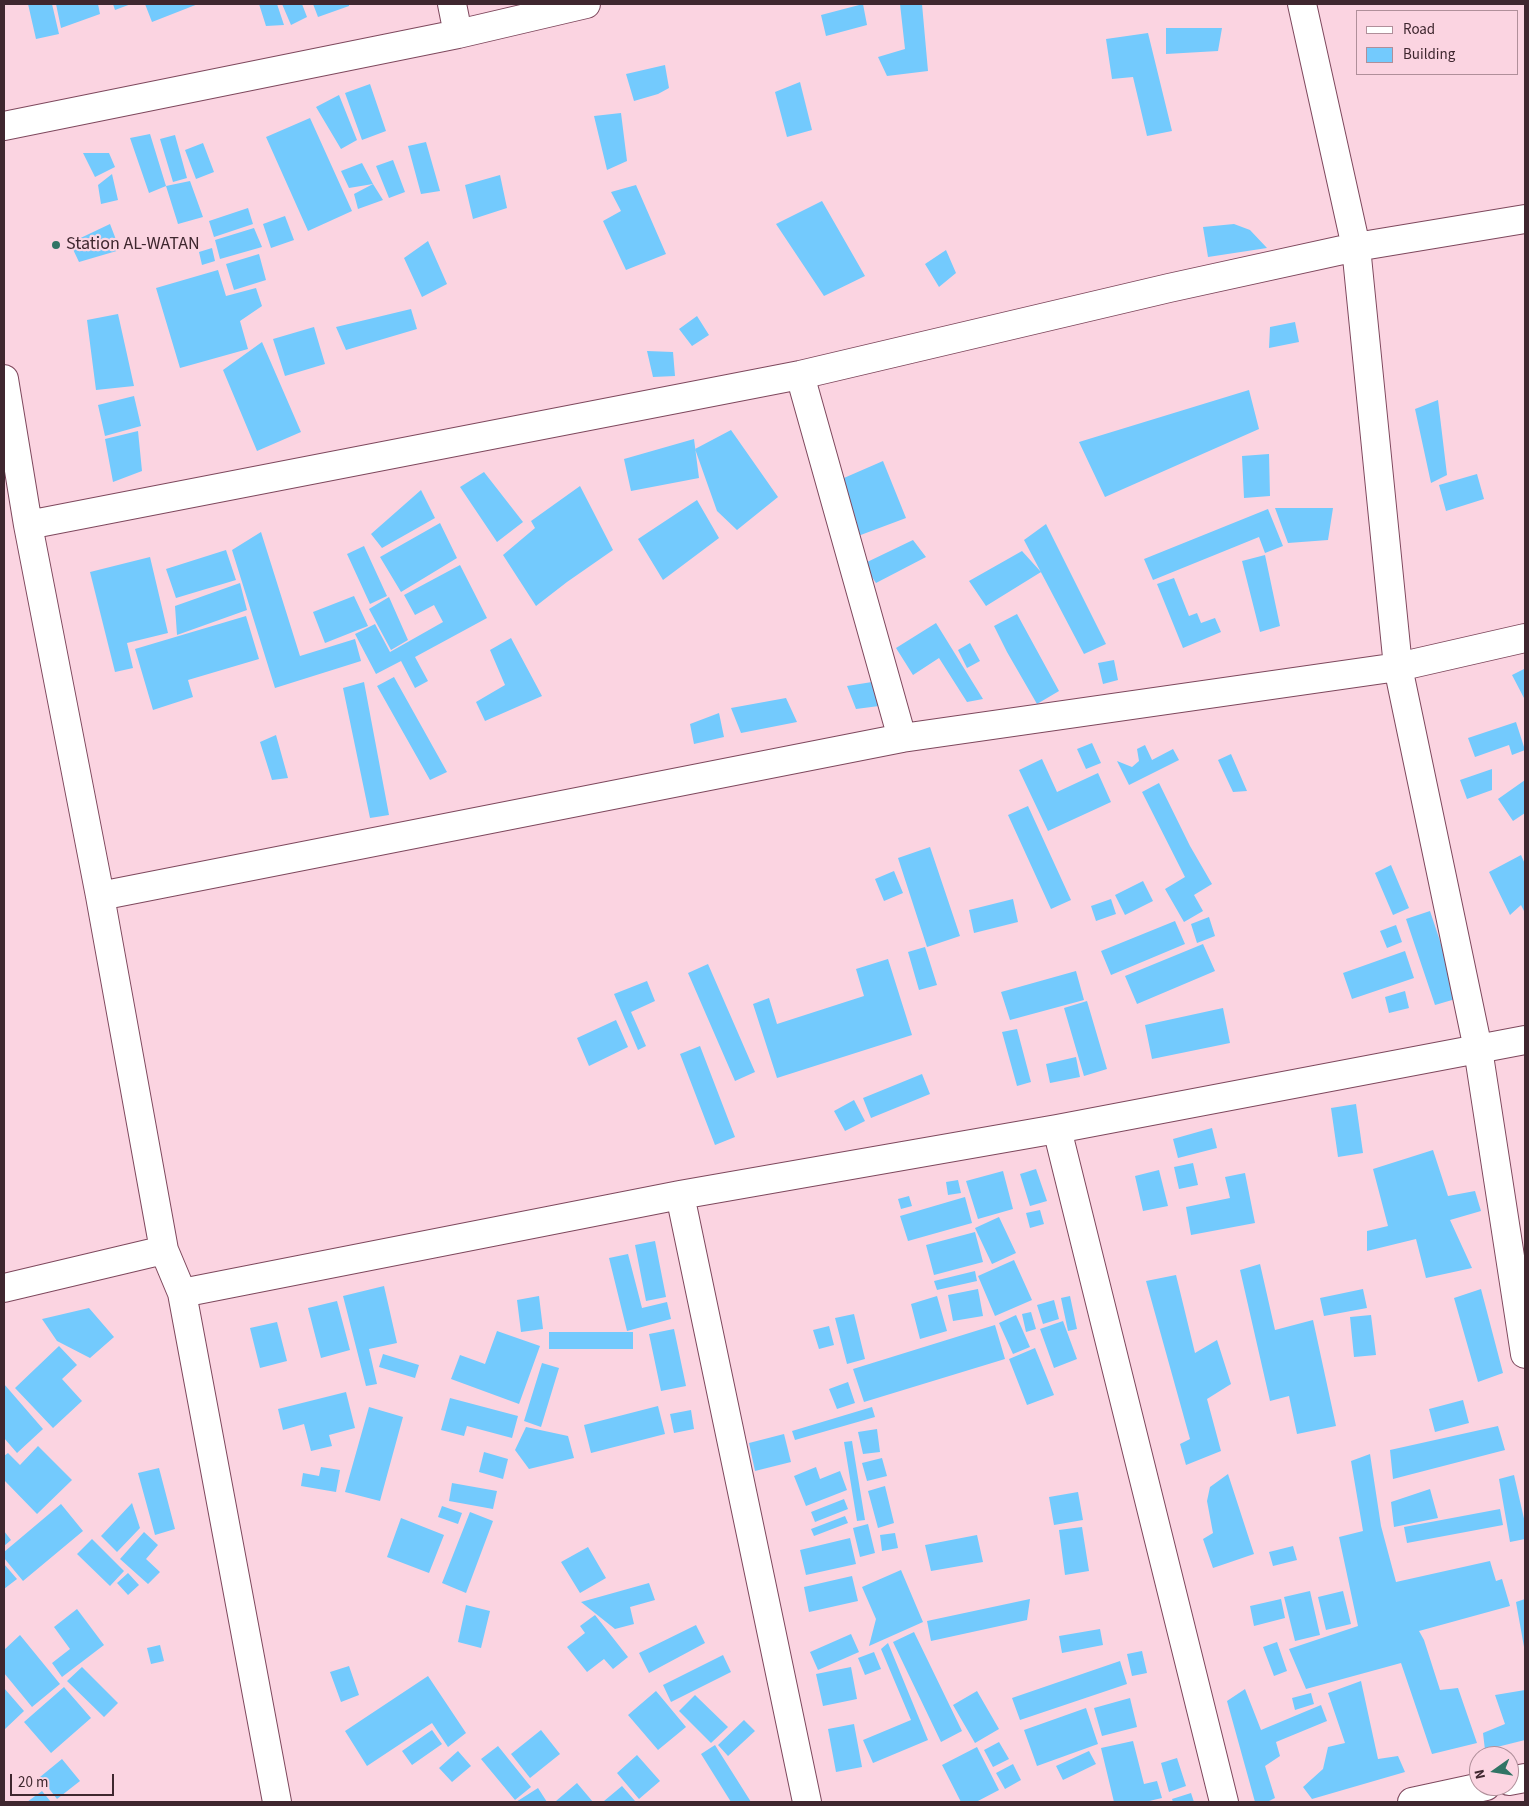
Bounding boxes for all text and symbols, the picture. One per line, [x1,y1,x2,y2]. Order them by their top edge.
legend [1356,10,1519,75]
text: Road [1403,19,1435,40]
text: Building [1403,44,1455,65]
place label: Station AL-WATAN [66,234,200,256]
marker: Station AL-WATAN [50,239,62,251]
north arrow [1469,1746,1519,1796]
scale bar [12,1764,116,1796]
text: N [1470,1767,1491,1781]
text: 20 m [18,1772,48,1793]

